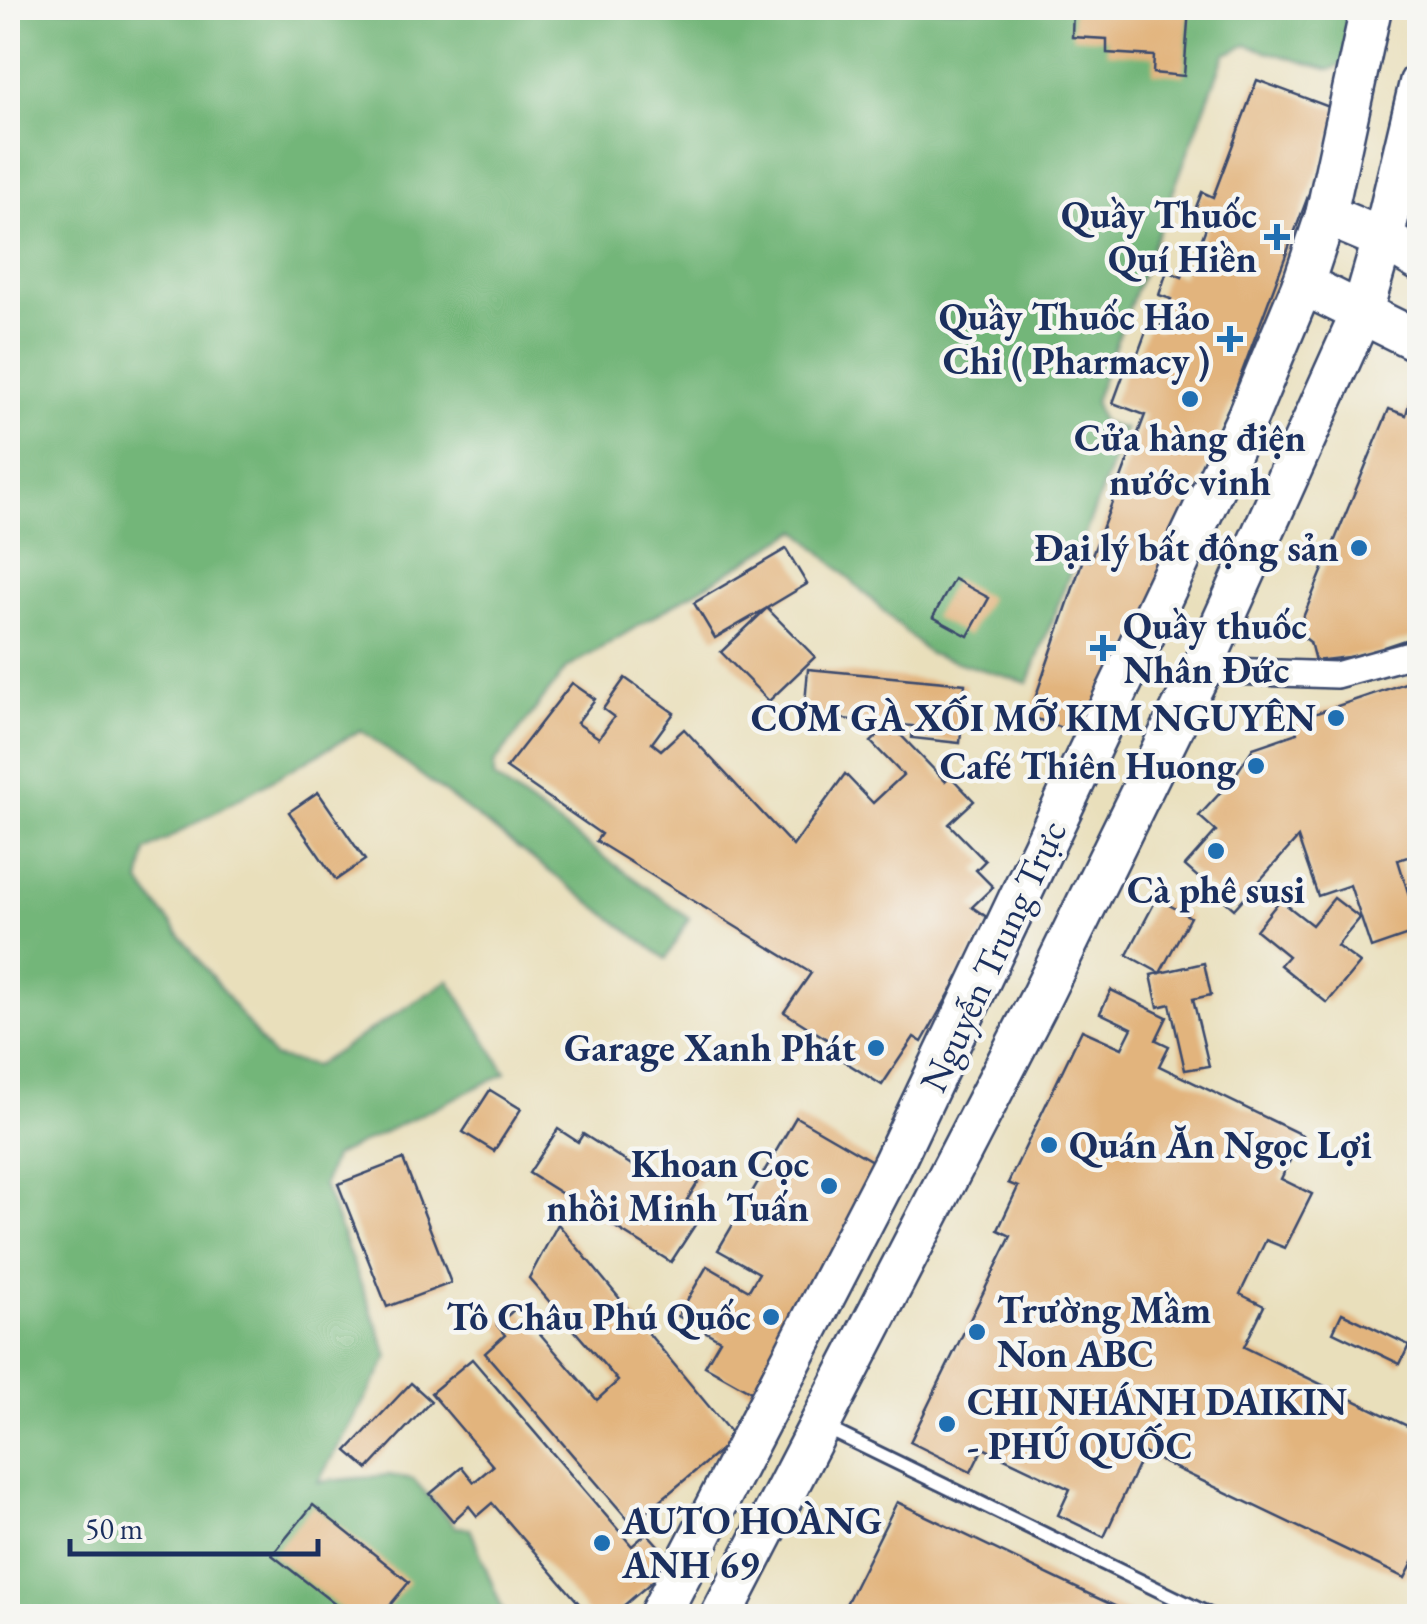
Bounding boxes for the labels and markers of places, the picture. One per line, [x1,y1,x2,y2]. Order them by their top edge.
place label: Quầy Thuốc Quí Hiền [1061,190,1257,283]
marker: Quầy Thuốc Quí Hiền [1266,226,1288,248]
place label: Quầy Thuốc Hảo Chi ( Pharmacy ) [939,292,1210,385]
marker: Quầy Thuốc Hảo Chi ( Pharmacy ) [1219,328,1241,350]
marker: Cửa hàng điện nước vinh [1179,388,1201,410]
place label: Cửa hàng điện nước vinh [1074,413,1306,506]
place label: Đại lý bất động sản [1034,523,1339,572]
marker: Đại lý bất động sản [1348,537,1370,559]
place label: Quầy thuốc Nhân Đức [1123,601,1307,694]
marker: Quầy thuốc Nhân Đức [1092,637,1114,659]
place label: CƠM GÀ XỐI MỠ KIM NGUYÊN [751,693,1316,742]
marker: CƠM GÀ XỐI MỠ KIM NGUYÊN [1325,707,1347,729]
place label: Café Thiên Huong [940,741,1237,790]
marker: Café Thiên Huong [1245,755,1267,777]
marker: Cà phê susi [1205,840,1227,862]
place label: Cà phê susi [1127,865,1305,914]
place label: Garage Xanh Phát [564,1023,856,1072]
marker: Garage Xanh Phát [865,1037,887,1059]
place label: Quán Ăn Ngọc Lợi [1069,1120,1372,1169]
marker: Quán Ăn Ngọc Lợi [1038,1134,1060,1156]
place label: Khoan Cọc nhồi Minh Tuấn [546,1139,809,1232]
marker: Khoan Cọc nhồi Minh Tuấn [818,1175,840,1197]
place label: Trường Mầm Non ABC [997,1285,1212,1378]
place label: Tô Châu Phú Quốc [447,1292,751,1341]
marker: Tô Châu Phú Quốc [760,1306,782,1328]
marker: Trường Mầm Non ABC [966,1321,988,1343]
place label: CHI NHÁNH DAIKIN - PHÚ QUỐC [967,1377,1348,1470]
marker: CHI NHÁNH DAIKIN - PHÚ QUỐC [936,1413,958,1435]
place label: AUTO HOÀNG ANH 69 [621,1496,882,1589]
marker: AUTO HOÀNG ANH 69 [591,1532,613,1554]

